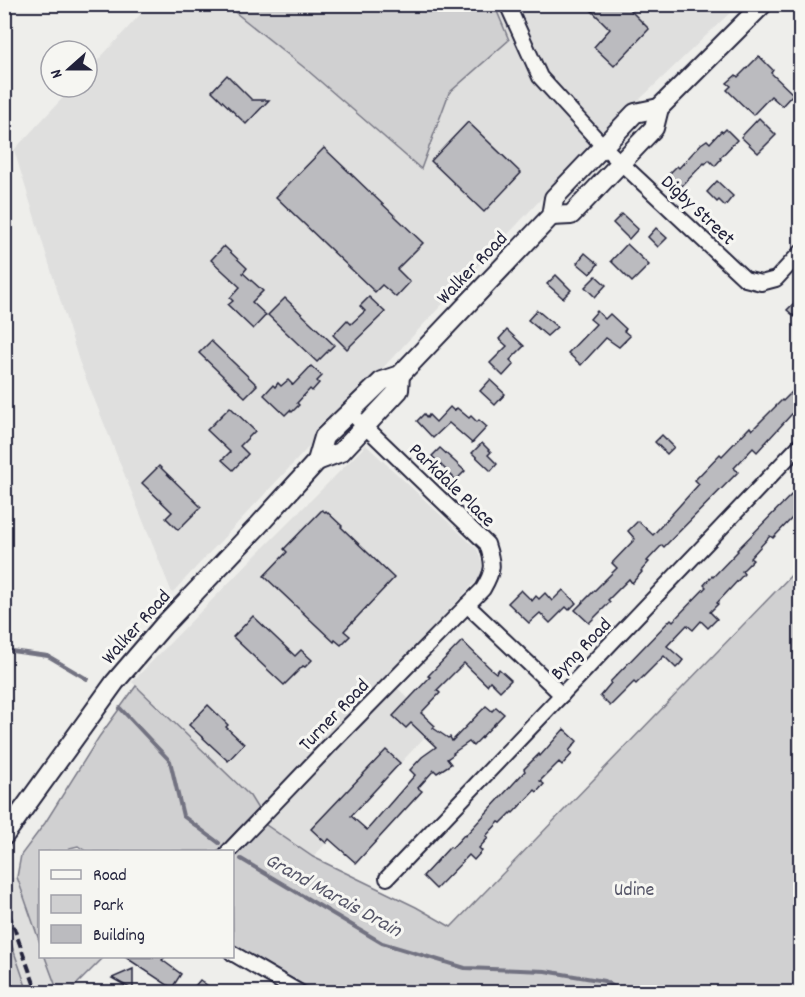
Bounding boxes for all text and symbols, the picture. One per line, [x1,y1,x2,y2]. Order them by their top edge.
north arrow [39,39,99,99]
text: N [45,66,69,81]
street label: Digby Street [654,169,740,253]
street label: Walker Road [431,226,515,312]
street label: Parkdale Place [401,438,501,535]
street label: Walker Road [96,584,178,672]
street label: Byng Road [545,612,619,688]
street label: Turner Road [293,673,377,759]
water label: Grand Marais Drain [259,847,407,947]
legend [39,850,234,958]
text: Road [93,864,127,889]
park label: Udine [614,877,655,905]
text: Park [93,894,124,919]
text: Building [93,924,145,949]

